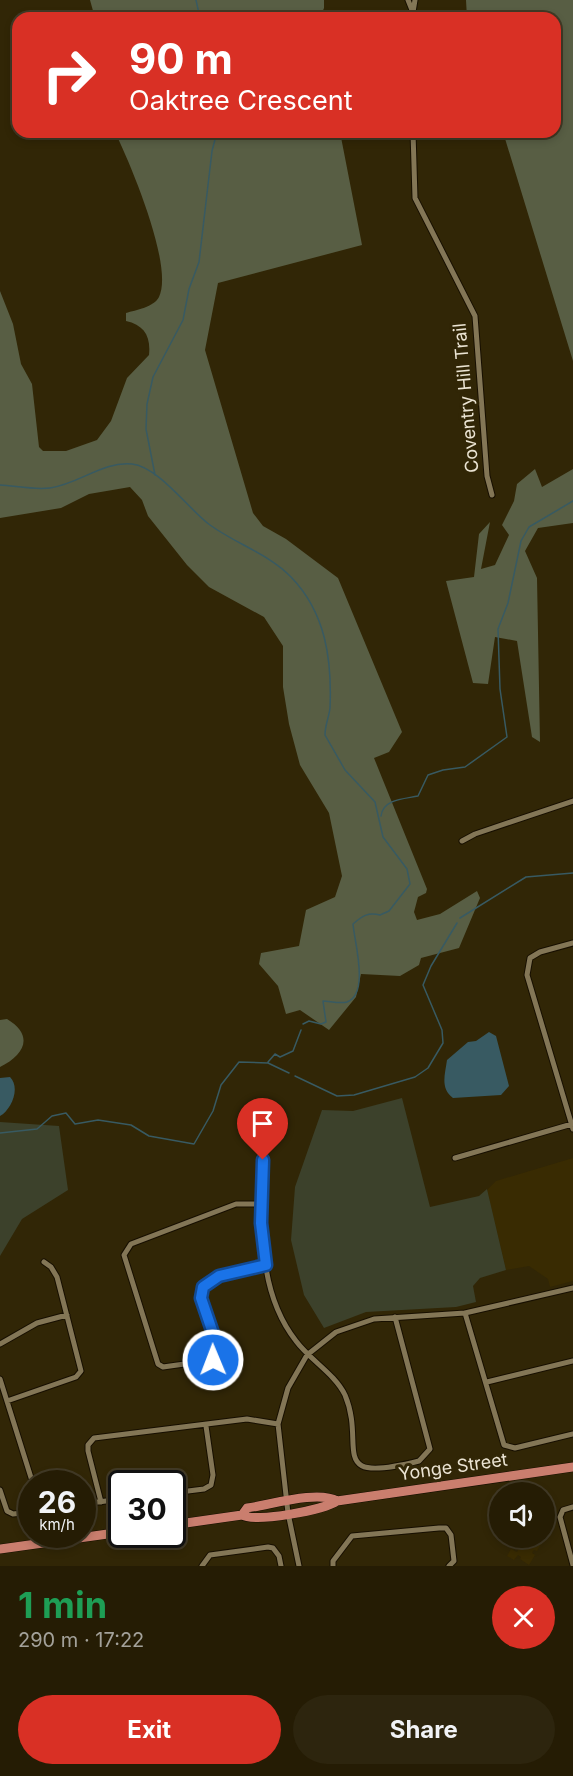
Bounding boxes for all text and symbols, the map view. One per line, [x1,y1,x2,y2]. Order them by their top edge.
text: 90 m [129,33,233,84]
icon: right [30,36,108,114]
text: Oaktree Crescent [129,84,353,117]
street label: Coventry Hill Trail [448,322,483,474]
pin [237,1098,288,1160]
icon: arrive [246,1107,279,1140]
position arrow [181,1328,245,1392]
street label: Yonge Street [397,1448,509,1485]
speed limit sign: 30 [108,1470,186,1548]
map controls [489,1482,555,1548]
button: sound [489,1482,555,1548]
text: 26 [38,1484,76,1520]
text: km/h [39,1515,75,1534]
text: 1 min [18,1583,107,1627]
button: close [492,1586,555,1649]
text: 290 m · 17:22 [18,1628,144,1652]
button: Exit [18,1695,281,1764]
button: Share [293,1695,555,1764]

